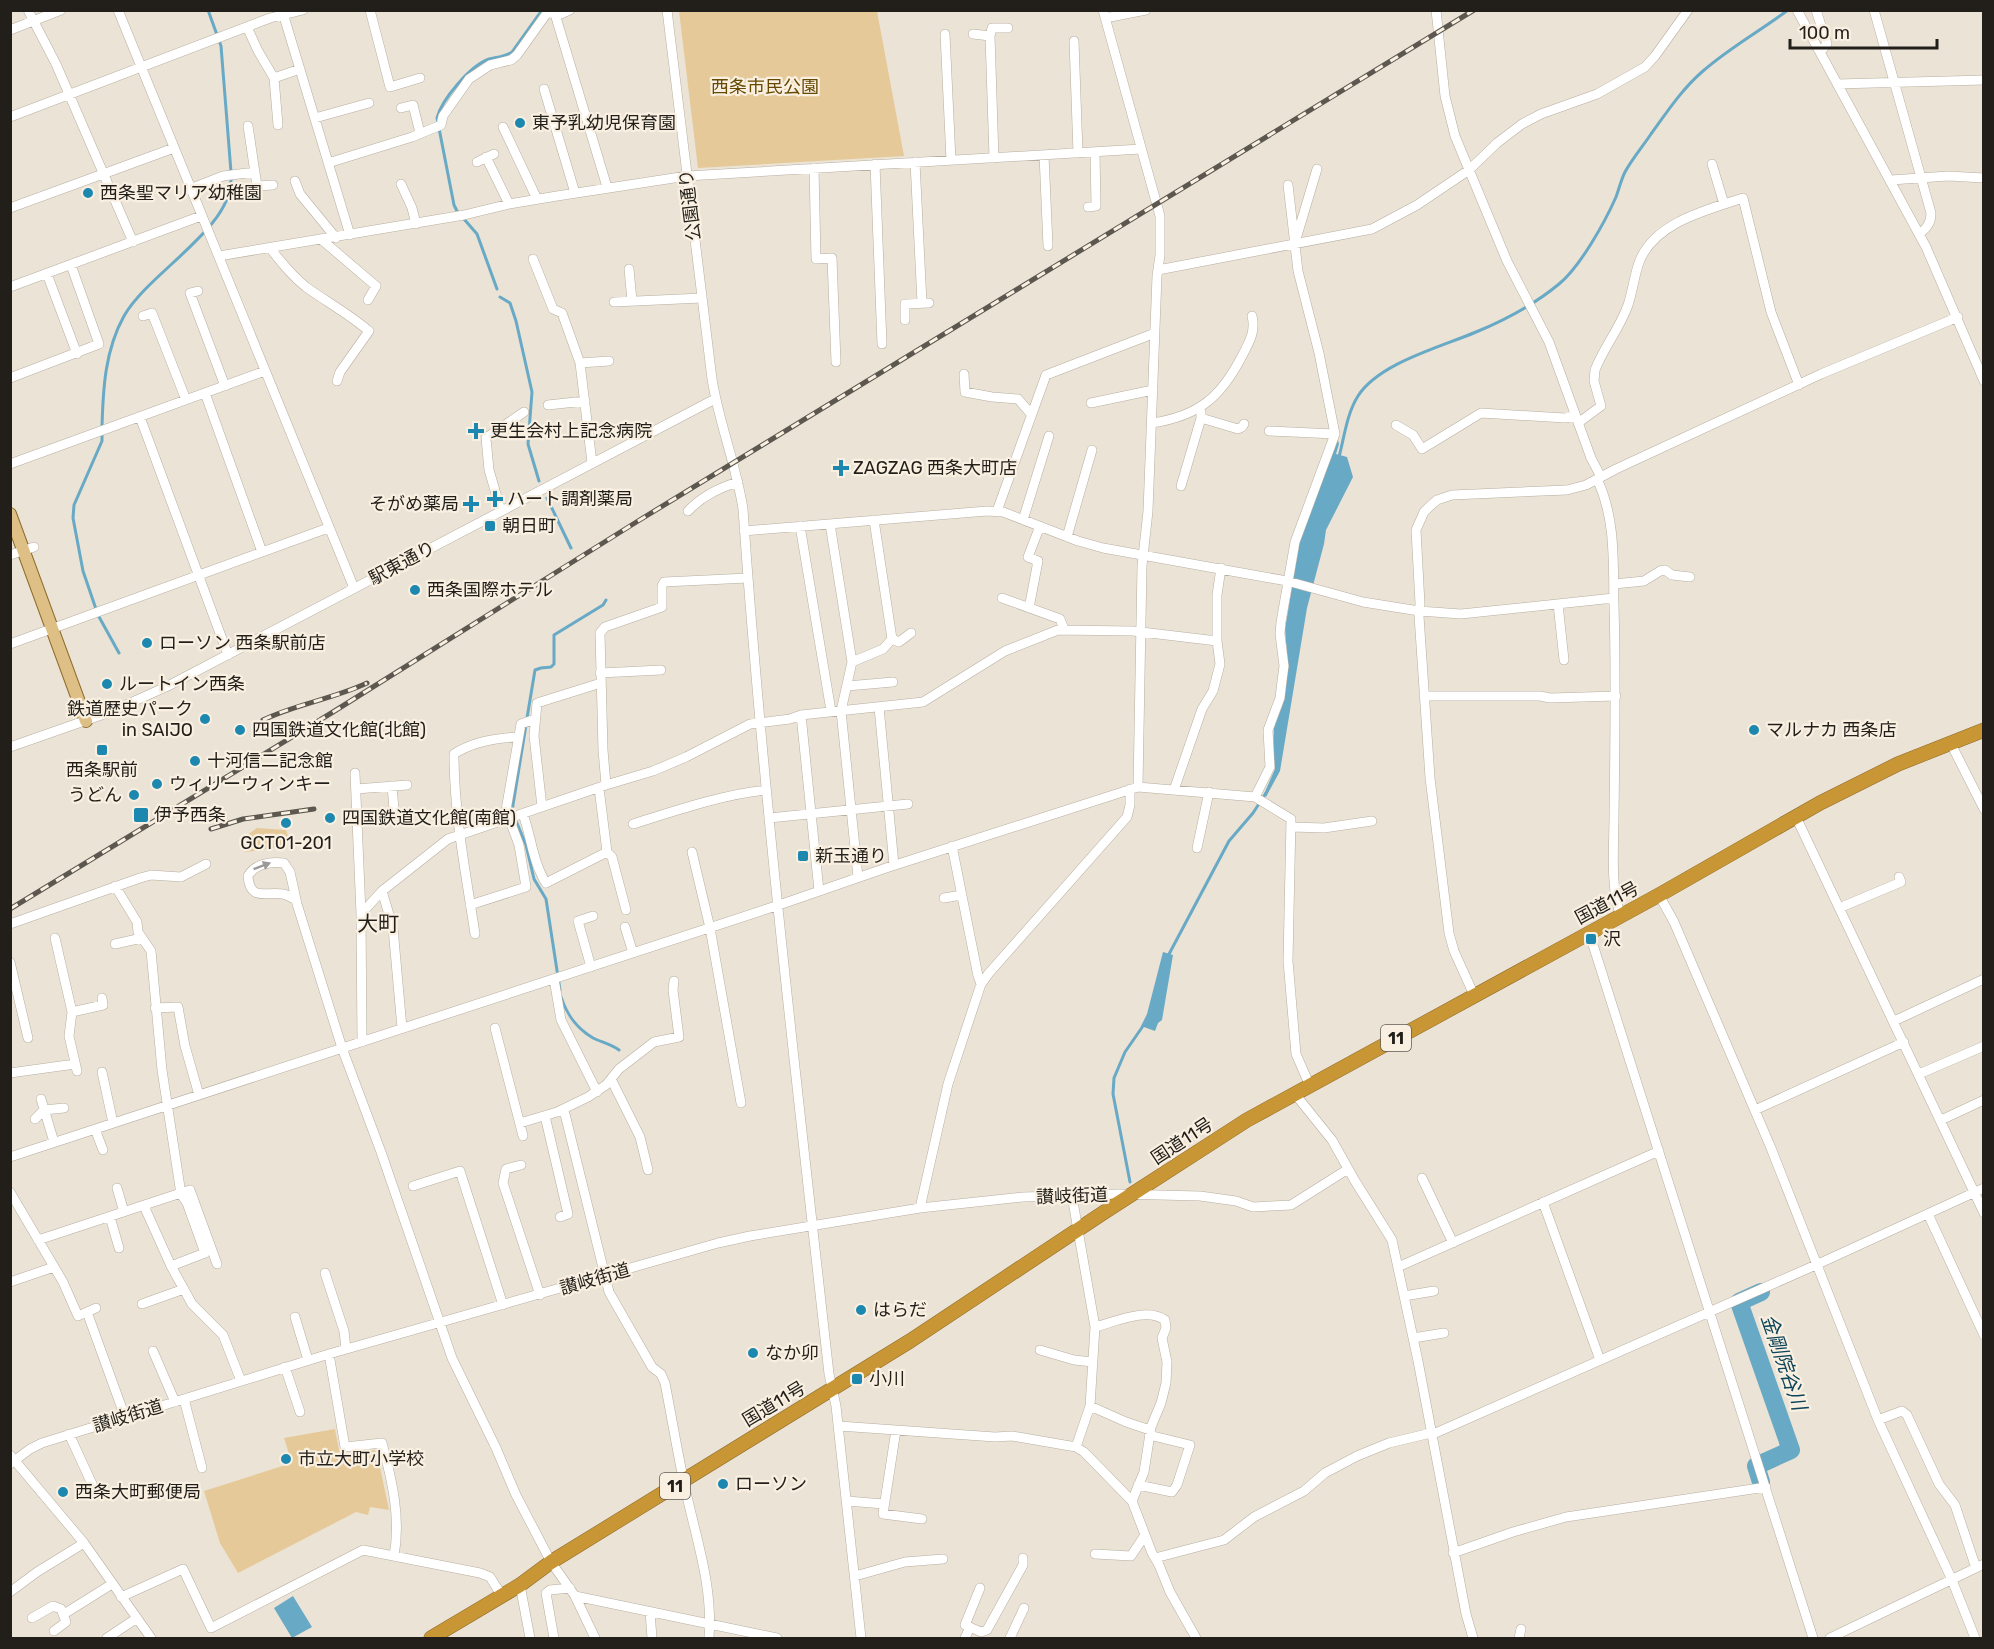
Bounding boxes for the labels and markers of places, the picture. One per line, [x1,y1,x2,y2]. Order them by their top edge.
place label: 東予乳幼児保育園 [532,112,676,134]
marker: 東予乳幼児保育園 [513,116,527,130]
place label: 西条聖マリア幼稚園 [100,182,262,204]
marker: 西条聖マリア幼稚園 [81,186,95,200]
place label: 更生会村上記念病院 [490,420,652,442]
marker: 更生会村上記念病院 [467,422,485,440]
place label: ZAGZAG 西条大町店 [853,457,1017,479]
marker: ZAGZAG 西条大町店 [834,461,848,475]
place label: ハート調剤薬局 [507,488,633,510]
marker: ハート調剤薬局 [488,492,502,506]
place label: そがめ薬局 [369,493,459,515]
marker: そがめ薬局 [464,497,478,511]
place label: 朝日町 [502,515,556,537]
marker: 朝日町 [483,519,497,533]
place label: 西条国際ホテル [427,579,553,601]
marker: 西条国際ホテル [408,583,422,597]
place label: ローソン 西条駅前店 [159,632,325,654]
marker: ローソン 西条駅前店 [140,636,154,650]
place label: ルートイン西条 [119,673,245,695]
marker: ルートイン西条 [100,677,114,691]
place label: 鉄道歴史パーク in SAIJO [67,698,193,741]
marker: 鉄道歴史パーク in SAIJO [198,712,212,726]
place label: 四国鉄道文化館(北館) [252,719,426,741]
place label: マルナカ 西条店 [1766,719,1896,741]
marker: 四国鉄道文化館(北館) [233,723,247,737]
marker: マルナカ 西条店 [1747,723,1761,737]
marker: 西条駅前 [95,743,109,757]
place label: 十河信二記念館 [207,750,333,772]
marker: 十河信二記念館 [188,754,202,768]
place label: 西条駅前 [66,759,138,781]
place label: ウィリーウィンキー [169,773,331,795]
marker: ウィリーウィンキー [150,777,164,791]
place label: うどん [68,784,122,806]
marker: うどん [127,788,141,802]
place label: 伊予西条 [154,804,226,826]
marker: 伊予西条 [132,806,150,824]
place label: 四国鉄道文化館(南館) [342,807,516,829]
marker: 四国鉄道文化館(南館) [323,811,337,825]
marker: GCT01-201 [279,816,293,830]
place label: GCT01-201 [240,832,332,854]
place label: 新玉通り [815,845,887,867]
marker: 新玉通り [796,849,810,863]
place label: 沢 [1603,928,1621,950]
marker: 沢 [1584,932,1598,946]
place label: はらだ [873,1299,927,1321]
marker: はらだ [854,1303,868,1317]
place label: なか卯 [765,1342,819,1364]
marker: なか卯 [746,1346,760,1360]
place label: 小川 [869,1368,905,1390]
marker: 小川 [850,1372,864,1386]
place label: 市立大町小学校 [298,1448,424,1470]
marker: 市立大町小学校 [279,1452,293,1466]
place label: ローソン [735,1473,807,1495]
marker: ローソン [716,1477,730,1491]
place label: 西条大町郵便局 [75,1481,201,1503]
marker: 西条大町郵便局 [56,1485,70,1499]

